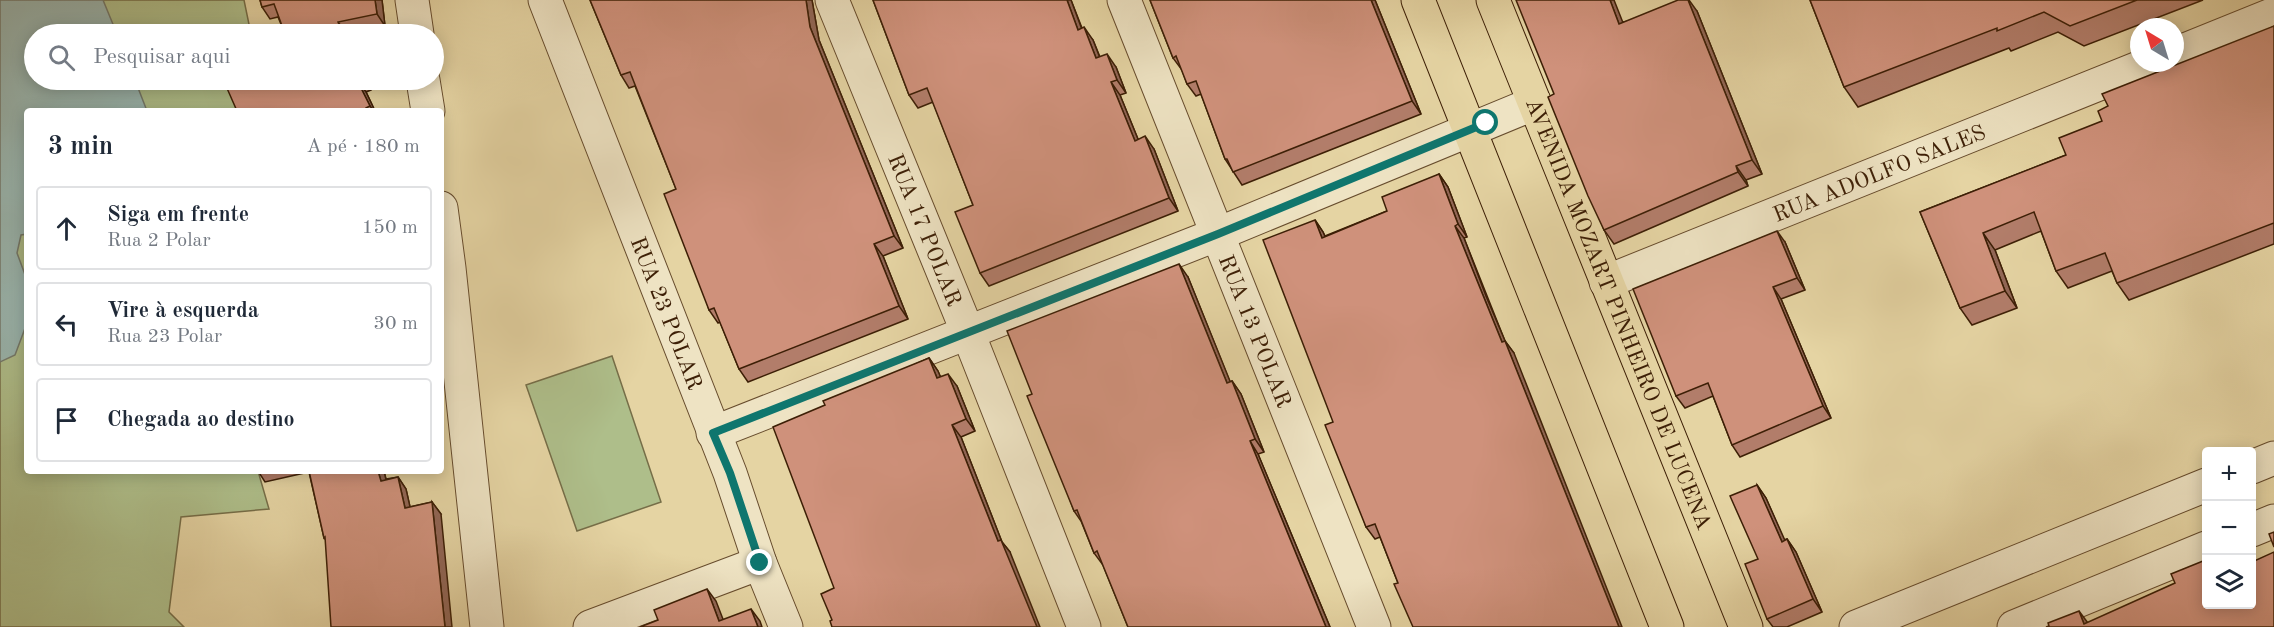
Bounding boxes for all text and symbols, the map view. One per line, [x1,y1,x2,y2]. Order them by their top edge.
north arrow [2130,18,2184,72]
search box [24,24,444,90]
icon: search [45,41,78,74]
text: Pesquisar aqui [93,46,230,68]
street label: AVENIDA MOZART PINHEIRO DE LUCENA [1521,95,1715,533]
route start [1472,109,1498,135]
street label: RUA ADOLFO SALES [1770,122,1989,227]
text: 3 min [48,134,113,160]
text: A pé · 180 m [306,137,420,157]
street label: RUA 17 POLAR [883,151,965,310]
text: Siga em frente [107,204,249,226]
icon: ahead [50,212,83,245]
text: 150 m [362,218,418,238]
text: Rua 2 Polar [107,231,211,251]
street label: RUA 23 POLAR [626,234,705,394]
street label: RUA 13 POLAR [1214,252,1294,411]
text: Vire à esquerda [107,300,259,322]
icon: left [50,308,83,341]
text: 30 m [373,314,418,334]
text: Rua 23 Polar [107,327,222,347]
icon: arrive [50,404,83,437]
text: Chegada ao destino [107,409,295,431]
map controls [2202,447,2256,609]
button: + [2202,447,2256,501]
button: − [2202,501,2256,555]
route end [746,549,772,575]
button: layers [2202,555,2256,609]

